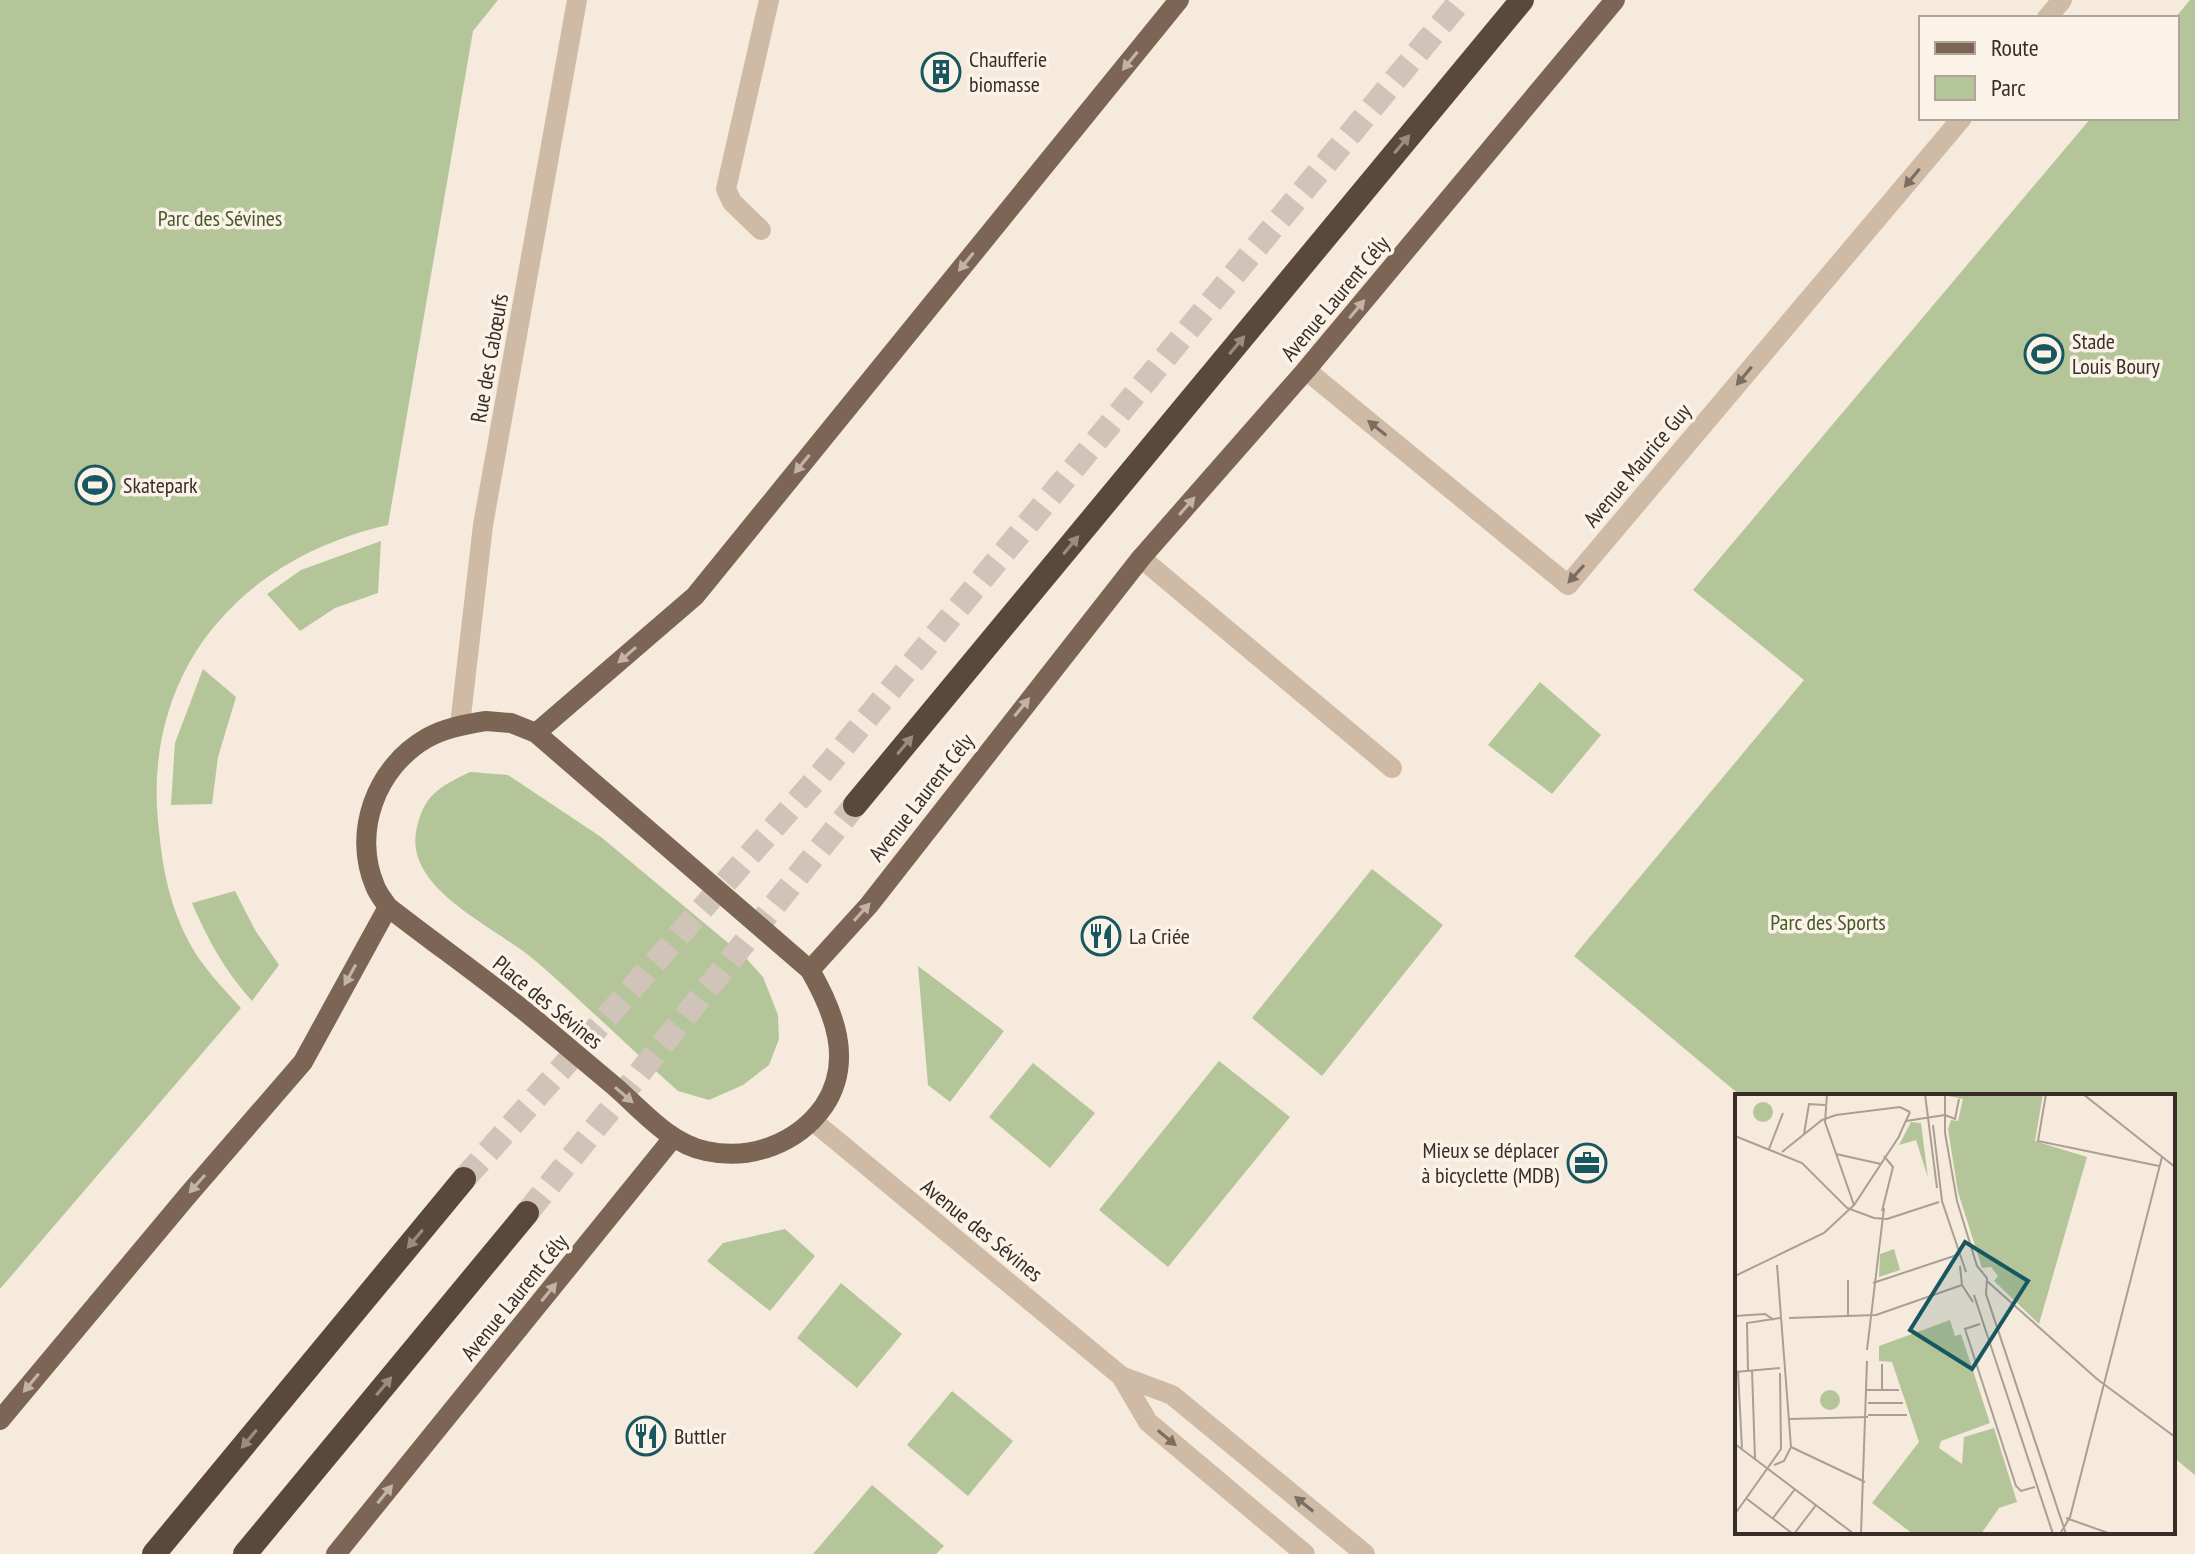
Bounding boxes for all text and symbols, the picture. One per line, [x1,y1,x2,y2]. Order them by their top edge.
legend [1919,16,2179,120]
text: Route [1991,32,2039,63]
place label: Chaufferie biomasse [969,45,1047,98]
one-way arrow [1122,50,1139,70]
building icon: Chaufferie biomasse [920,51,962,93]
text: Parc [1991,72,2026,103]
one-way arrow [1393,135,1410,155]
one-way arrow [1904,167,1921,187]
park label: Parc des Sévines [158,204,282,232]
street label: Avenue Laurent Cély [1274,229,1396,366]
one-way arrow [958,252,975,272]
street label: Rue des Cabœufs [464,291,514,425]
one-way arrow [1348,300,1365,320]
place label: Stade Louis Boury [2072,327,2161,380]
sports icon: Stade Louis Boury [2023,333,2065,375]
one-way arrow [1228,334,1245,355]
one-way arrow [1736,366,1753,386]
street label: Avenue Maurice Guy [1577,397,1697,533]
one-way arrow [1367,420,1387,437]
one-way arrow [794,454,811,474]
sports icon: Skatepark [74,464,116,506]
place label: Skatepark [123,471,198,499]
one-way arrow [1178,496,1195,516]
one-way arrow [1062,535,1079,555]
one-way arrow [1567,564,1585,584]
one-way arrow [618,646,638,663]
one-way arrow [1013,697,1030,717]
street label: Avenue Laurent Cély [862,727,980,867]
one-way arrow [896,735,913,755]
one-way arrow [853,902,870,922]
park label: Parc des Sports [1770,908,1886,936]
restaurant icon: La Criée [1080,915,1122,957]
place label: La Criée [1129,922,1190,950]
street label: Place des Sévines [487,949,609,1055]
one-way arrow [343,964,357,986]
one-way arrow [615,1086,634,1104]
inset map [1735,1094,2175,1534]
place label: Mieux se déplacer à bicyclette (MDB) [1421,1136,1560,1189]
office icon: Mieux se déplacer à bicyclette (MDB) [1566,1142,1608,1184]
street label: Avenue des Sévines [915,1172,1049,1288]
one-way arrow [189,1174,207,1194]
street label: Avenue Laurent Cély [454,1227,574,1366]
one-way arrow [407,1229,424,1249]
one-way arrow [540,1282,557,1302]
one-way arrow [22,1373,39,1394]
one-way arrow [375,1376,392,1396]
restaurant icon: Buttler [625,1415,667,1457]
place label: Buttler [674,1422,726,1450]
one-way arrow [241,1429,258,1449]
one-way arrow [1157,1429,1177,1446]
one-way arrow [376,1484,393,1504]
one-way arrow [1294,1496,1315,1513]

